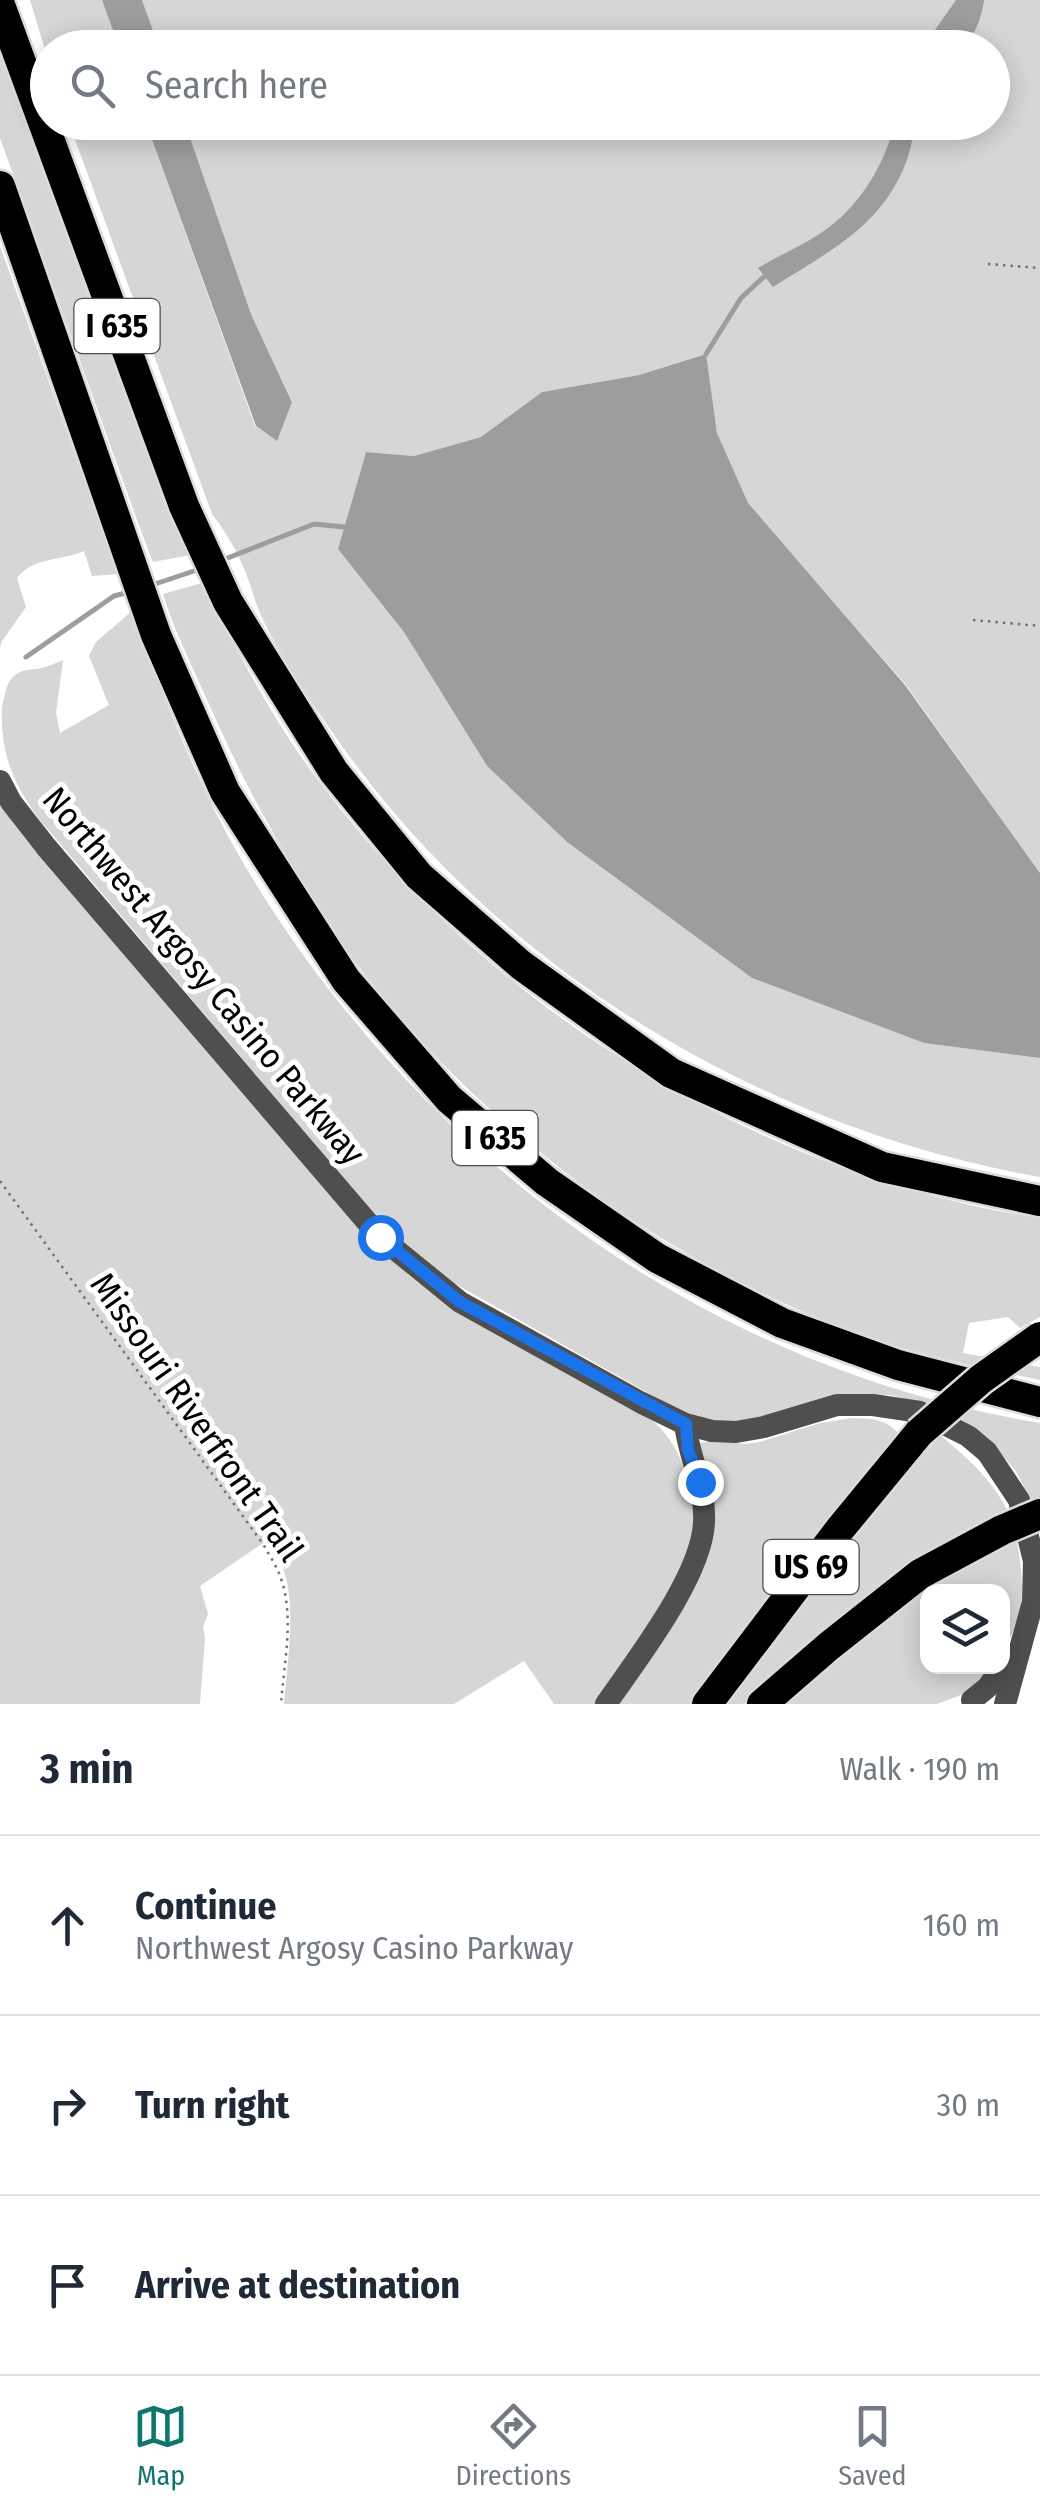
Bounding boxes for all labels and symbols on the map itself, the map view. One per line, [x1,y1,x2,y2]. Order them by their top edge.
road number: I 635 [74,299,160,353]
street label: Northwest Argosy Casino Parkway [34,779,374,1173]
road number: I 635 [452,1111,538,1165]
route start [358,1215,404,1261]
street label: Missouri Riverfront Trail [82,1265,312,1569]
route end [678,1460,724,1506]
road number: US 69 [764,1540,858,1594]

